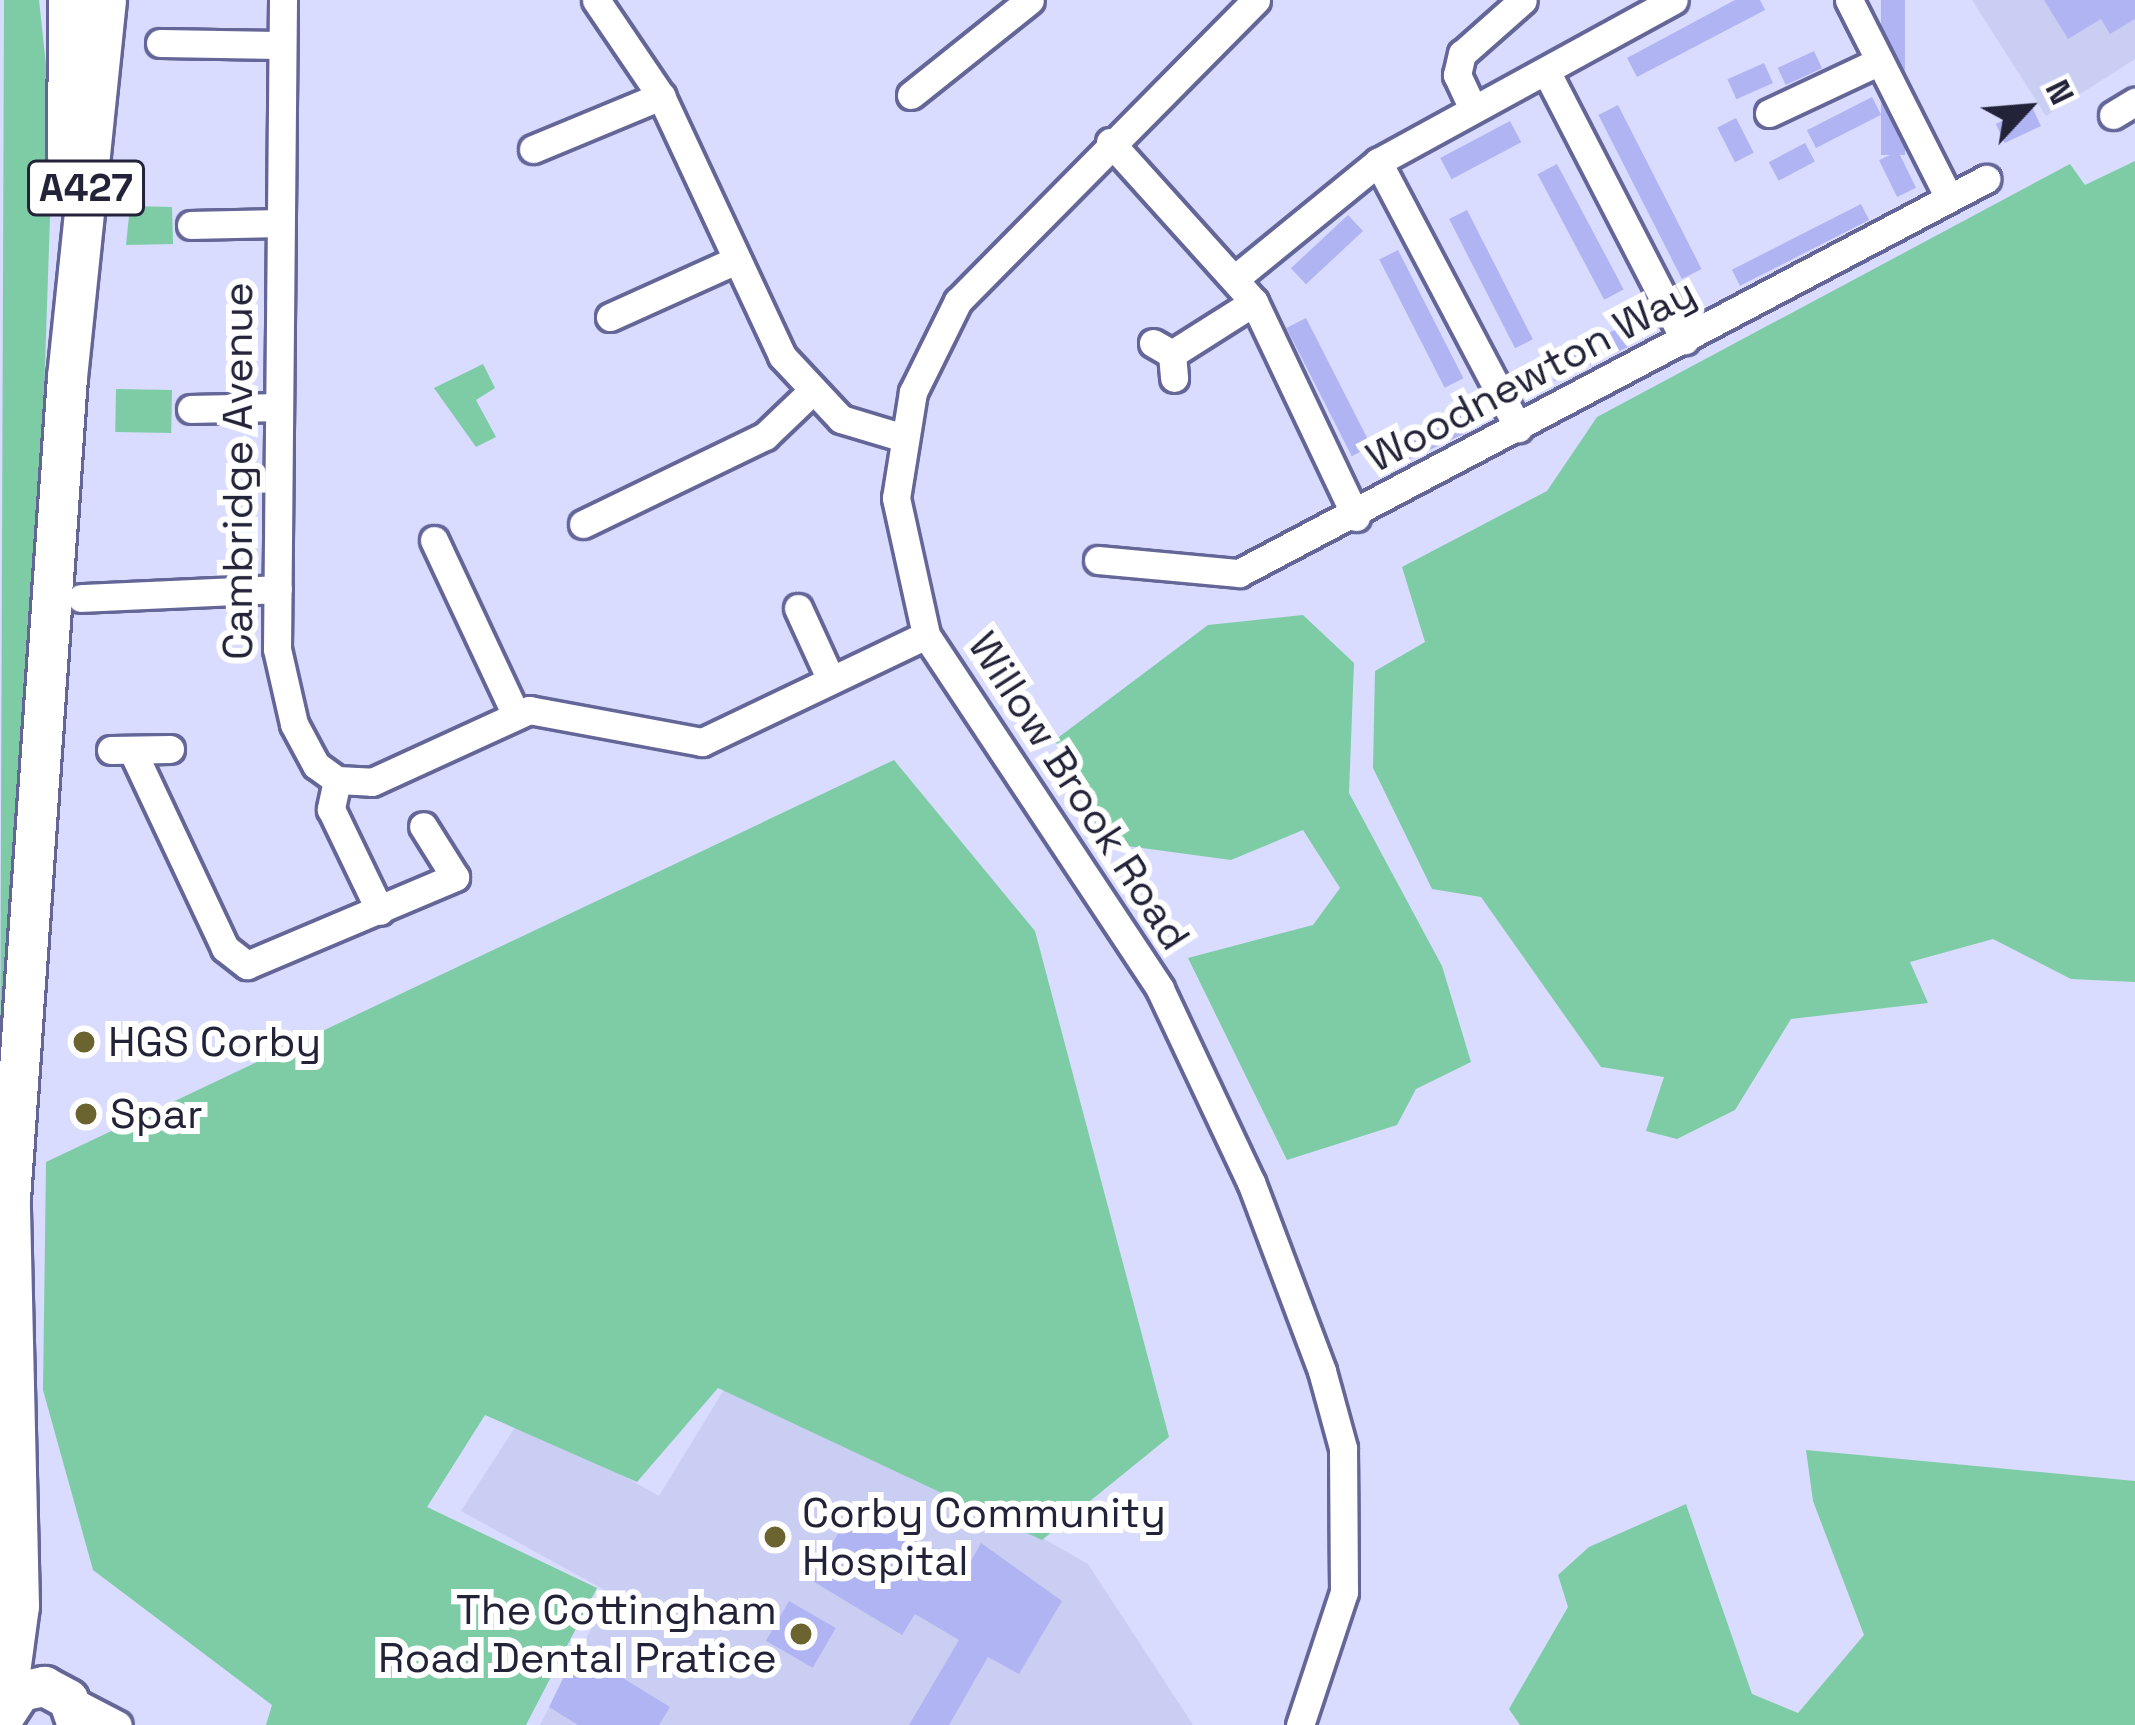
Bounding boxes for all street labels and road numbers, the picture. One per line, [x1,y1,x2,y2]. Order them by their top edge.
road number: A427 [26,155,146,221]
street label: Woodnewton Way [1358,267,1704,483]
street label: Cambridge Avenue [213,282,263,660]
street label: Willow Brook Road [957,623,1201,959]

